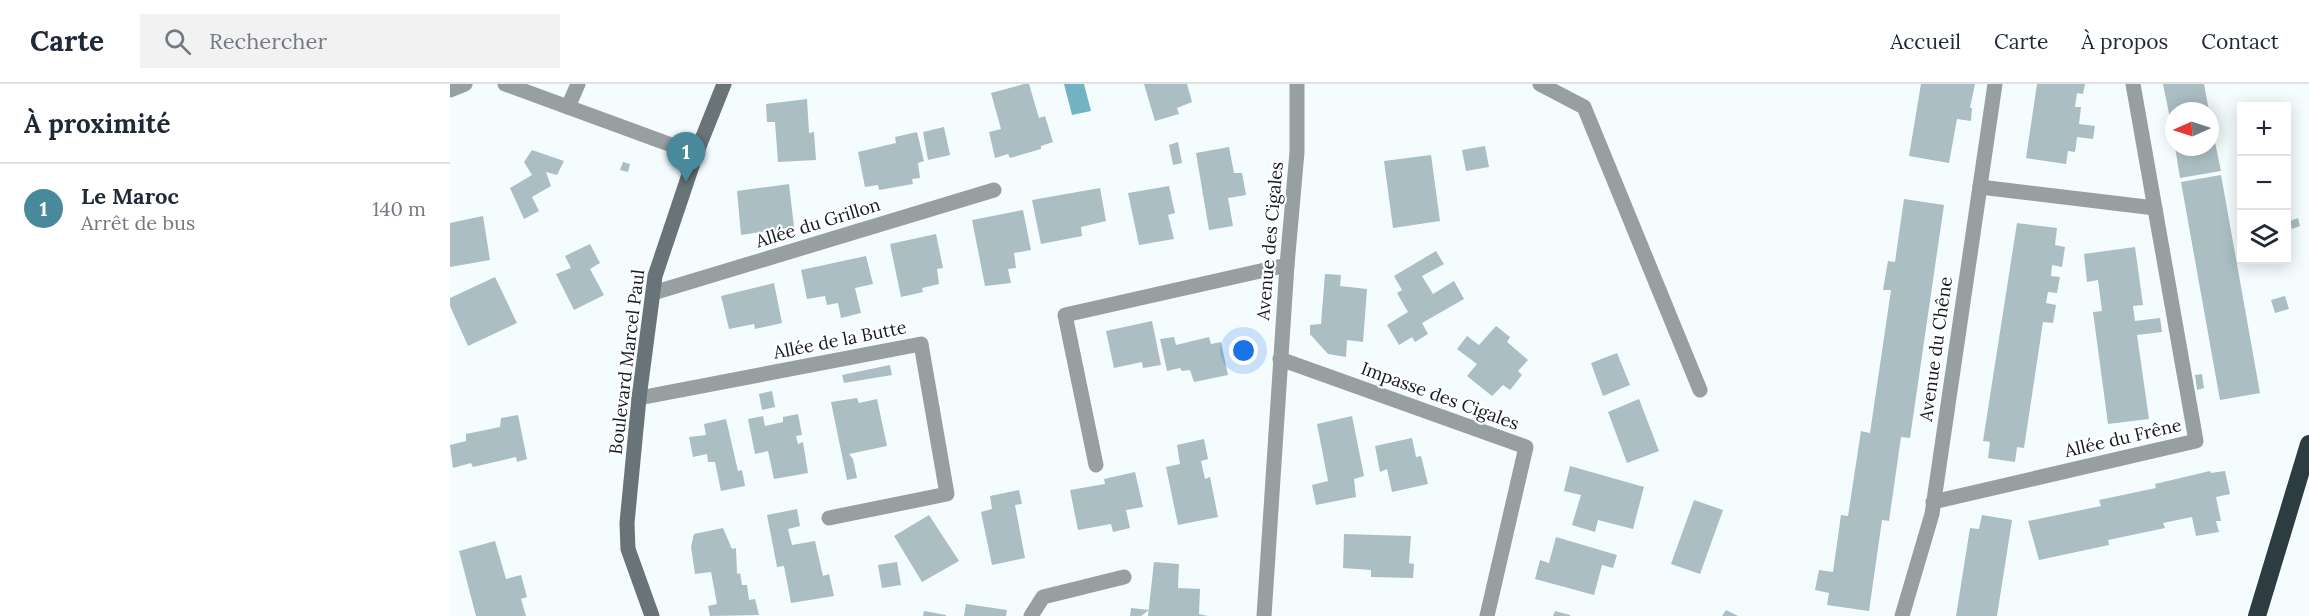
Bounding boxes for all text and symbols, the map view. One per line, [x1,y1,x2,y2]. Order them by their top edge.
search box [140,14,560,68]
text: Carte [30,23,104,59]
icon: search [161,25,194,58]
text: Rechercher [209,27,327,55]
text: Accueil [1890,28,1961,55]
text: Carte [1994,28,2048,55]
text: À propos [2081,28,2168,55]
text: Contact [2201,28,2279,55]
north arrow [2165,102,2219,156]
map controls [2237,102,2291,264]
button: + [2237,102,2291,156]
text: À proximité [24,107,170,140]
pin: 1 [666,132,706,182]
button: − [2237,156,2291,210]
street label: Avenue des Cigales [1251,161,1288,322]
text: Le Maroc [81,182,179,210]
street label: Allée du Grillon [752,193,883,253]
text: 1 [39,196,48,221]
text: 140 m [372,196,426,221]
text: Arrêt de bus [81,210,195,235]
button: layers [2237,210,2291,264]
street label: Boulevard Marcel Paul [604,268,649,456]
street label: Avenue du Chêne [1914,275,1957,424]
street label: Allée de la Butte [770,315,909,364]
your location [1229,336,1258,365]
street label: Impasse des Cigales [1358,356,1522,435]
street label: Allée du Frêne [2061,413,2184,462]

